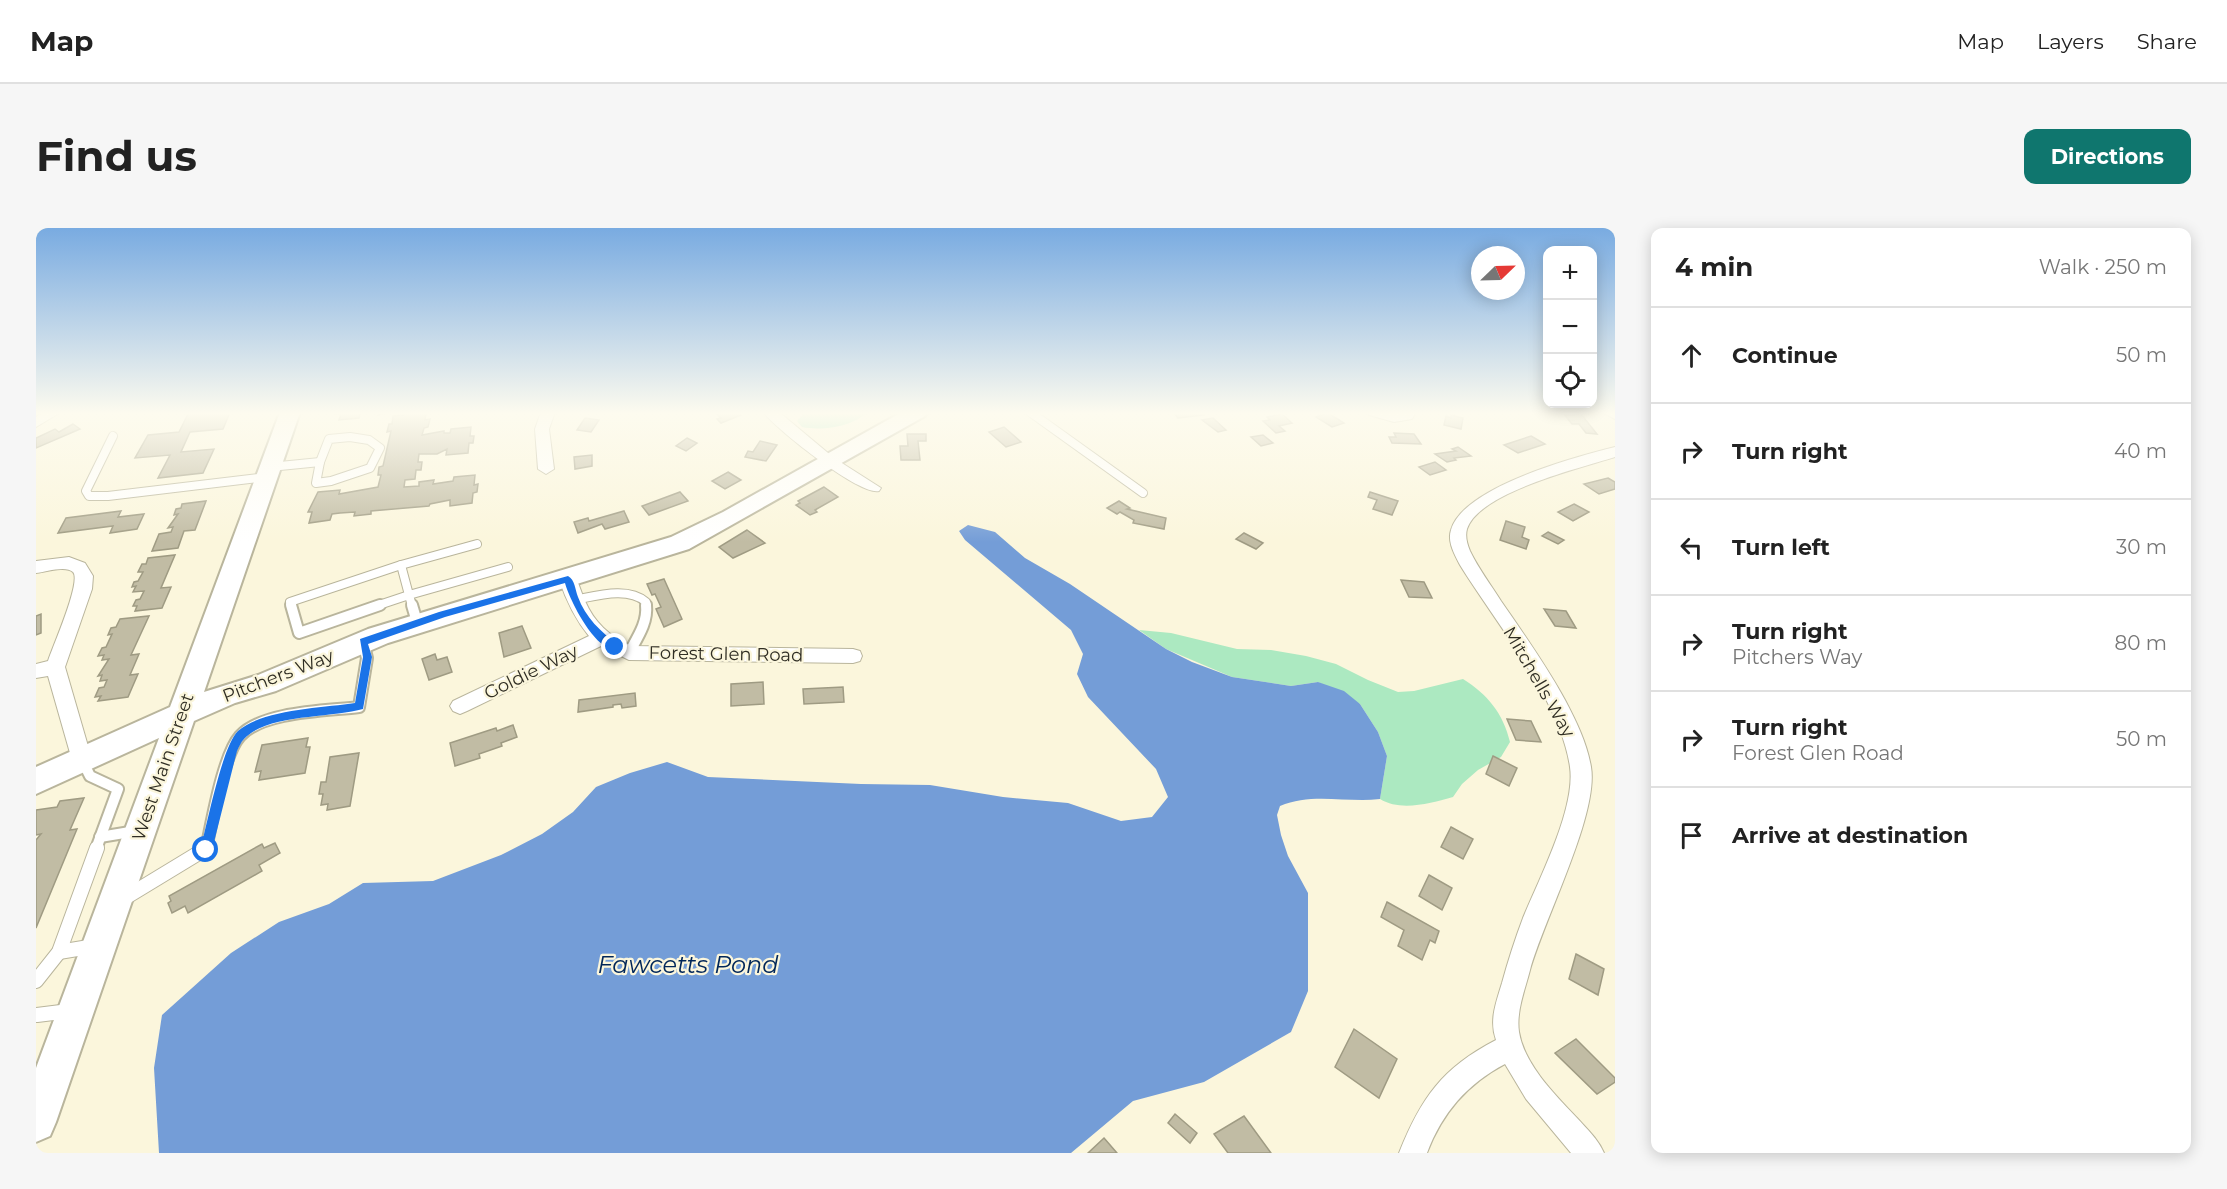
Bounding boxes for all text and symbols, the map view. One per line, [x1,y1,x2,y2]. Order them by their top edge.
text: Map [30,24,93,58]
text: Map [1957,29,2004,54]
text: Layers [2037,29,2104,54]
text: Share [2137,29,2197,54]
button: Directions [2024,129,2191,184]
text: Find us [36,130,197,182]
north arrow [1471,246,1525,300]
map controls [1543,246,1597,408]
button: + [1543,246,1597,300]
text: 4 min [1675,251,1753,283]
text: Walk · 250 m [2039,255,2167,279]
button: − [1543,300,1597,354]
icon: ahead [1675,339,1708,372]
text: Continue [1732,342,1838,369]
text: 50 m [2116,343,2167,367]
button: locate [1543,354,1597,408]
icon: right [1675,435,1708,468]
text: Turn right [1732,438,1847,465]
text: 40 m [2114,439,2167,463]
icon: left [1675,531,1708,564]
text: Turn left [1732,534,1830,561]
text: 30 m [2116,535,2167,559]
text: Turn right [1732,618,1847,645]
street label: Mitchells Way [1498,623,1580,741]
icon: right [1675,627,1708,660]
text: 80 m [2115,631,2167,655]
route end [601,633,627,659]
street label: Goldie Way [480,640,582,704]
street label: Forest Glen Road [649,642,803,666]
street label: Pitchers Way [219,645,337,707]
text: Pitchers Way [1732,645,1862,669]
street label: West Main Street [127,690,199,844]
text: Turn right [1732,714,1847,741]
icon: right [1675,723,1708,756]
text: 50 m [2116,727,2167,751]
text: Forest Glen Road [1732,741,1904,765]
icon: arrive [1675,819,1708,852]
text: Arrive at destination [1732,822,1968,849]
route start [192,836,218,862]
water label: Fawcetts Pond [597,950,779,979]

